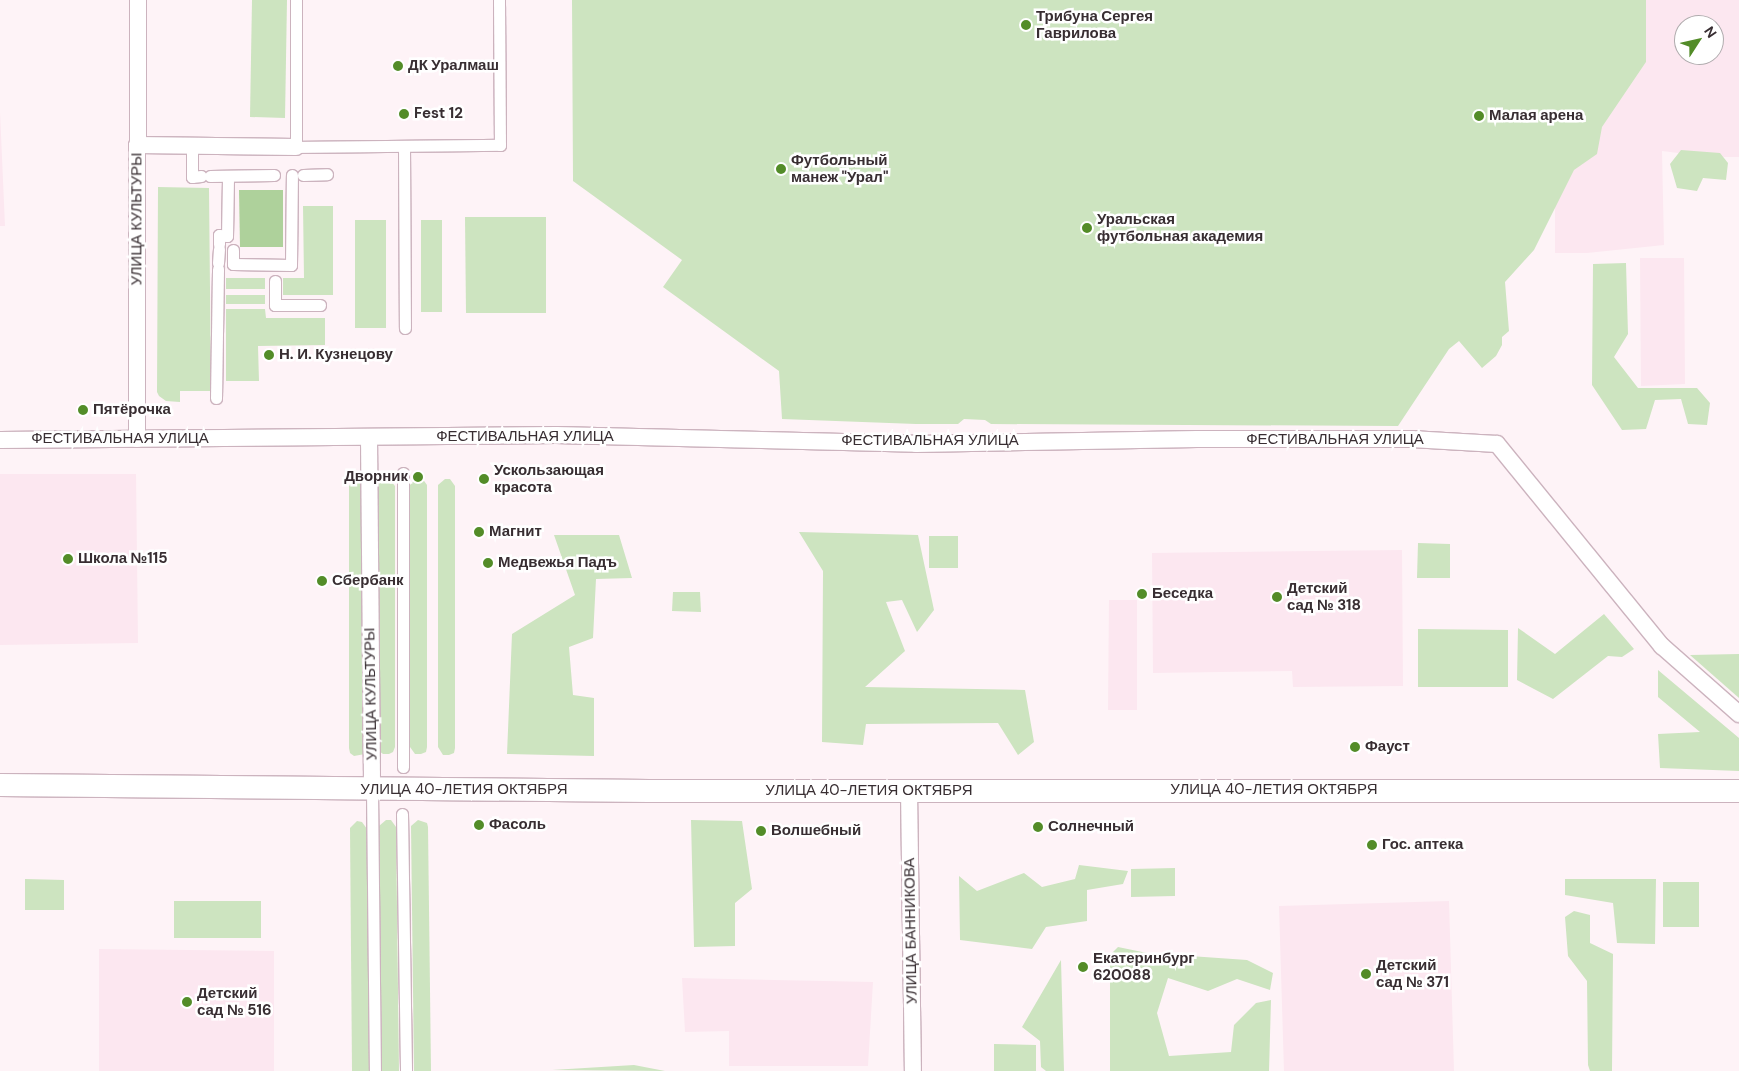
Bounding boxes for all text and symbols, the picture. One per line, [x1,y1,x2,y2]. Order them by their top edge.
place label: Трибуна Сергея Гаврилова [1036,7,1153,42]
north arrow [1674,15,1724,65]
marker: Трибуна Сергея Гаврилова [1020,19,1032,31]
text: N [1700,23,1721,41]
place label: ДК Уралмаш [408,57,499,75]
marker: ДК Уралмаш [392,60,404,72]
place label: Fest 12 [414,105,463,123]
place label: Малая арена [1489,107,1583,125]
marker: Fest 12 [398,108,410,120]
marker: Малая арена [1473,110,1485,122]
place label: Футбольный манеж "Урал" [791,151,888,186]
street label: УЛИЦА КУЛЬТУРЫ [128,153,146,285]
marker: Футбольный манеж "Урал" [775,163,787,175]
place label: Уральская футбольная академия [1097,210,1263,245]
marker: Уральская футбольная академия [1081,222,1093,234]
place label: Н. И. Кузнецову [279,346,393,364]
marker: Н. И. Кузнецову [263,349,275,361]
place label: Пятёрочка [93,401,171,419]
marker: Пятёрочка [77,404,89,416]
street label: ФЕСТИВАЛЬНАЯ УЛИЦА [436,428,614,446]
street label: ФЕСТИВАЛЬНАЯ УЛИЦА [31,430,209,448]
street label: ФЕСТИВАЛЬНАЯ УЛИЦА [1246,431,1424,449]
street label: ФЕСТИВАЛЬНАЯ УЛИЦА [841,432,1019,450]
place label: Ускользающая красота [494,461,604,496]
place label: Дворник [344,468,408,486]
marker: Дворник [412,471,424,483]
marker: Ускользающая красота [478,473,490,485]
place label: Магнит [489,523,542,541]
marker: Магнит [473,526,485,538]
place label: Школа №115 [78,550,168,568]
marker: Школа №115 [62,553,74,565]
place label: Медвежья Падъ [498,554,617,572]
marker: Медвежья Падъ [482,557,494,569]
place label: Сбербанк [332,572,404,590]
marker: Сбербанк [316,575,328,587]
place label: Детский сад № 318 [1287,579,1361,614]
place label: Беседка [1152,585,1213,603]
marker: Беседка [1136,588,1148,600]
marker: Детский сад № 318 [1271,591,1283,603]
street label: УЛИЦА КУЛЬТУРЫ [361,627,381,761]
place label: Фауст [1365,738,1410,756]
marker: Фауст [1349,741,1361,753]
street label: УЛИЦА 40-ЛЕТИЯ ОКТЯБРЯ [360,781,568,799]
street label: УЛИЦА 40-ЛЕТИЯ ОКТЯБРЯ [1170,781,1378,799]
street label: УЛИЦА 40-ЛЕТИЯ ОКТЯБРЯ [765,782,973,800]
place label: Фасоль [489,816,546,834]
place label: Солнечный [1048,818,1134,836]
marker: Фасоль [473,819,485,831]
marker: Солнечный [1032,821,1044,833]
place label: Волшебный [771,822,861,840]
marker: Волшебный [755,825,767,837]
place label: Гос. аптека [1382,836,1463,854]
marker: Гос. аптека [1366,839,1378,851]
street label: УЛИЦА БАННИКОВА [901,858,921,1004]
place label: Екатеринбург 620088 [1093,949,1195,984]
place label: Детский сад № 371 [1376,956,1449,991]
marker: Екатеринбург 620088 [1077,961,1089,973]
marker: Детский сад № 371 [1360,968,1372,980]
place label: Детский сад № 516 [197,984,271,1019]
marker: Детский сад № 516 [181,996,193,1008]

